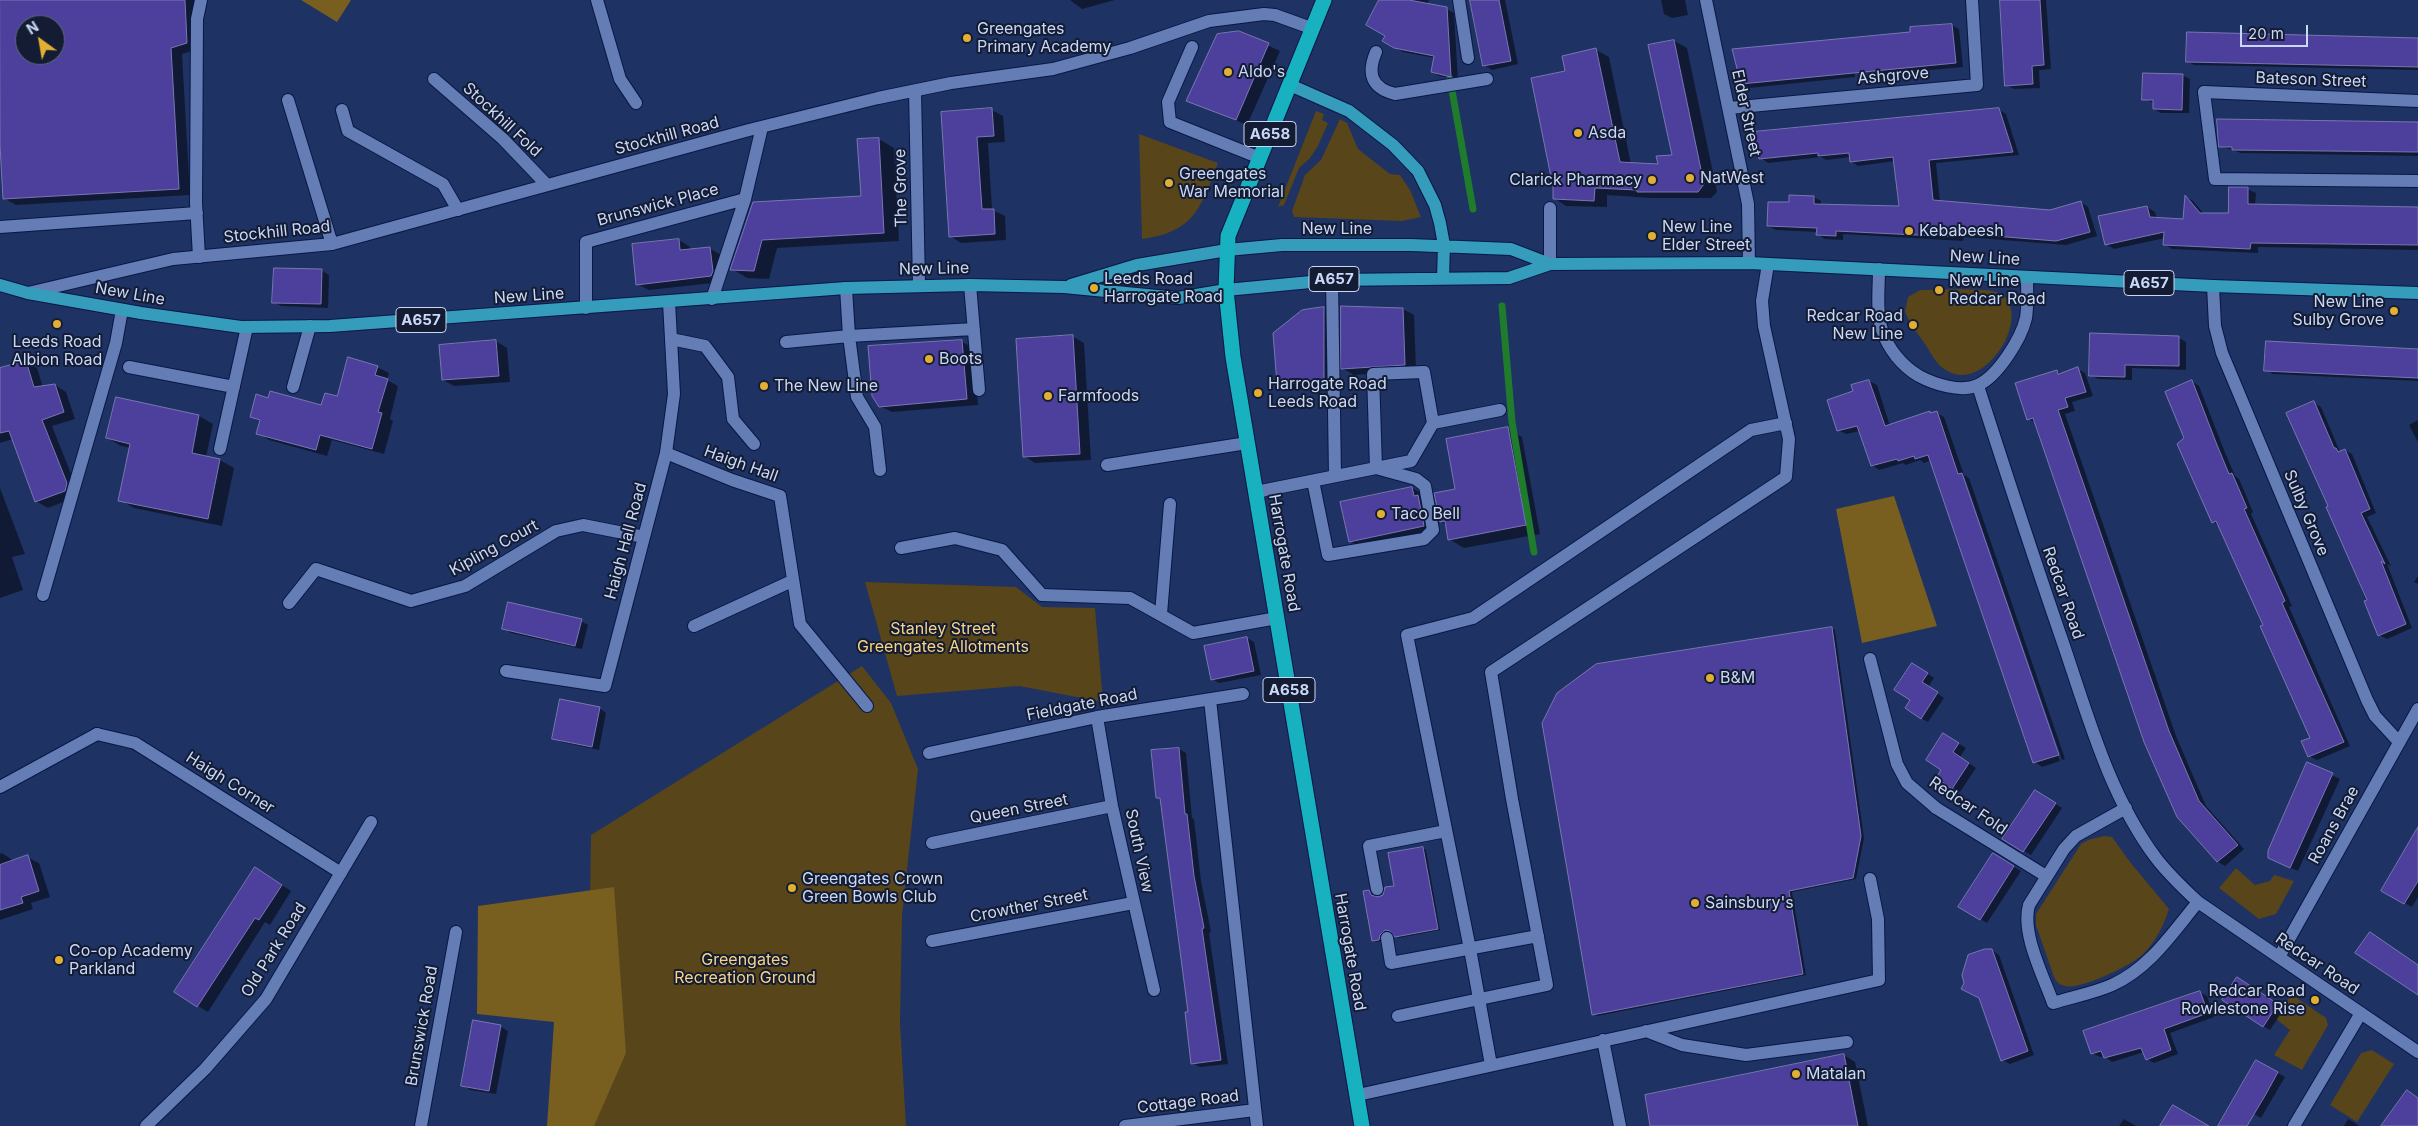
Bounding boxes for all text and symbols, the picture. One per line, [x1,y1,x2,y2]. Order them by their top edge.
north arrow [15,15,65,65]
scale bar [2243,15,2310,47]
text: N [23,18,41,38]
place label: Greengates Primary Academy [977,19,1111,57]
text: 20 m [2248,24,2284,43]
marker: Greengates Primary Academy [961,32,973,44]
place label: Aldo's [1238,62,1285,82]
street label: Ashgrove [1856,63,1930,89]
marker: Aldo's [1222,66,1234,78]
street label: Elder Street [1727,68,1765,158]
street label: Bateson Street [2255,68,2367,92]
street label: Stockhill Fold [459,79,545,161]
street label: Stockhill Road [613,113,721,159]
road number: A658 [1244,122,1296,146]
place label: Asda [1588,123,1626,143]
marker: Asda [1572,127,1584,139]
street label: The Grove [891,149,911,227]
place label: Greengates War Memorial [1179,164,1284,202]
place label: NatWest [1700,168,1764,188]
place label: Clarick Pharmacy [1509,170,1642,190]
marker: NatWest [1684,172,1696,184]
marker: Clarick Pharmacy [1646,174,1658,186]
marker: Greengates War Memorial [1163,177,1175,189]
street label: Brunswick Place [595,180,721,230]
street label: Stockhill Road [223,217,331,247]
place label: New Line Elder Street [1662,217,1750,255]
street label: New Line [1302,219,1372,239]
place label: Kebabeesh [1919,221,2004,241]
marker: Kebabeesh [1903,225,1915,237]
marker: New Line Elder Street [1646,230,1658,242]
street label: New Line [1949,247,2021,269]
street label: New Line [899,259,969,279]
road number: A657 [1309,266,1359,292]
place label: Leeds Road Harrogate Road [1104,269,1223,307]
road number: A657 [2124,270,2174,296]
place label: New Line Redcar Road [1949,271,2046,309]
street label: New Line [94,278,166,310]
marker: Leeds Road Harrogate Road [1088,282,1100,294]
street label: New Line [493,284,565,308]
marker: New Line Redcar Road [1933,284,1945,296]
place label: New Line Sulby Grove [2292,292,2384,330]
marker: New Line Sulby Grove [2388,305,2400,317]
place label: Redcar Road New Line [1806,306,1903,344]
road number: A657 [396,308,446,332]
marker: Leeds Road Albion Road [51,318,63,330]
marker: Redcar Road New Line [1907,319,1919,331]
place label: Leeds Road Albion Road [12,332,102,370]
place label: Boots [939,349,982,369]
marker: Boots [923,353,935,365]
place label: Harrogate Road Leeds Road [1268,374,1387,412]
place label: The New Line [774,376,878,396]
marker: The New Line [758,380,770,392]
place label: Farmfoods [1058,386,1139,406]
marker: Harrogate Road Leeds Road [1252,387,1264,399]
marker: Farmfoods [1042,390,1054,402]
street label: Haigh Hall [701,442,781,486]
street label: Sulby Grove [2279,467,2333,559]
street label: Haigh Hall Road [601,480,651,602]
street label: Harrogate Road [1264,493,1304,613]
place label: Taco Bell [1391,504,1460,524]
marker: Taco Bell [1375,508,1387,520]
street label: Kipling Court [446,516,542,580]
street label: Redcar Road [2038,544,2088,642]
park label: Stanley Street Greengates Allotments [857,619,1029,657]
place label: B&M [1720,668,1755,688]
marker: B&M [1704,672,1716,684]
road number: A658 [1263,678,1315,702]
street label: Fieldgate Road [1025,685,1139,725]
street label: Haigh Corner [182,748,278,818]
street label: Redcar Fold [1925,773,2011,839]
street label: Roans Brae [2305,783,2363,867]
street label: Queen Street [968,790,1070,828]
street label: South View [1121,807,1157,895]
place label: Greengates Crown Green Bowls Club [802,869,943,907]
marker: Greengates Crown Green Bowls Club [786,882,798,894]
street label: Crowther Street [968,885,1090,927]
street label: Harrogate Road [1330,892,1370,1012]
place label: Sainsbury's [1705,893,1794,913]
marker: Sainsbury's [1689,897,1701,909]
street label: Old Park Road [237,899,311,1001]
street label: Redcar Road [2272,929,2362,999]
place label: Co-op Academy Parkland [69,941,193,979]
park label: Greengates Recreation Ground [674,950,816,988]
marker: Co-op Academy Parkland [53,954,65,966]
street label: Brunswick Road [402,964,442,1088]
place label: Redcar Road Rowlestone Rise [2181,981,2305,1019]
marker: Redcar Road Rowlestone Rise [2309,994,2321,1006]
place label: Matalan [1806,1064,1866,1084]
marker: Matalan [1790,1068,1802,1080]
street label: Cottage Road [1136,1086,1240,1118]

